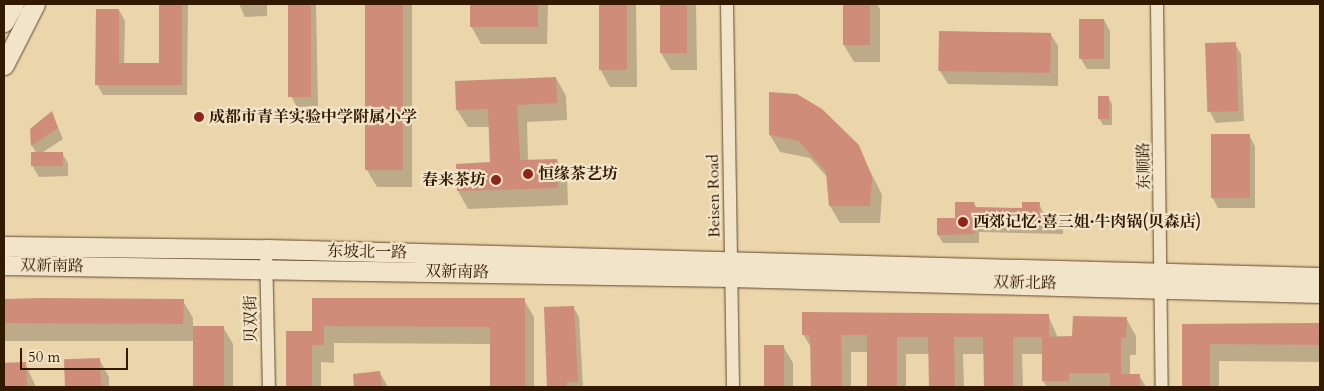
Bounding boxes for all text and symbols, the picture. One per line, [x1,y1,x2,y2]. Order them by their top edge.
place label: 成都市青羊实验中学附属小学 [209,107,417,127]
marker: 成都市青羊实验中学附属小学 [193,111,205,123]
street label: 东顺路 [1134,142,1154,190]
street label: Beisen Road [704,154,724,238]
place label: 恒缘茶艺坊 [538,164,618,184]
marker: 恒缘茶艺坊 [522,168,534,180]
place label: 春来茶坊 [422,170,486,190]
marker: 春来茶坊 [490,174,502,186]
place label: 西郊记忆·喜三姐·牛肉锅(贝森店) [973,212,1201,232]
marker: 西郊记忆·喜三姐·牛肉锅(贝森店) [957,216,969,228]
street label: 东坡北一路 [327,242,407,262]
street label: 双新南路 [20,256,84,276]
street label: 双新南路 [425,262,489,282]
street label: 双新北路 [993,273,1057,293]
street label: 贝双街 [241,295,261,343]
scale bar [22,338,130,370]
text: 50 m [28,347,60,367]

